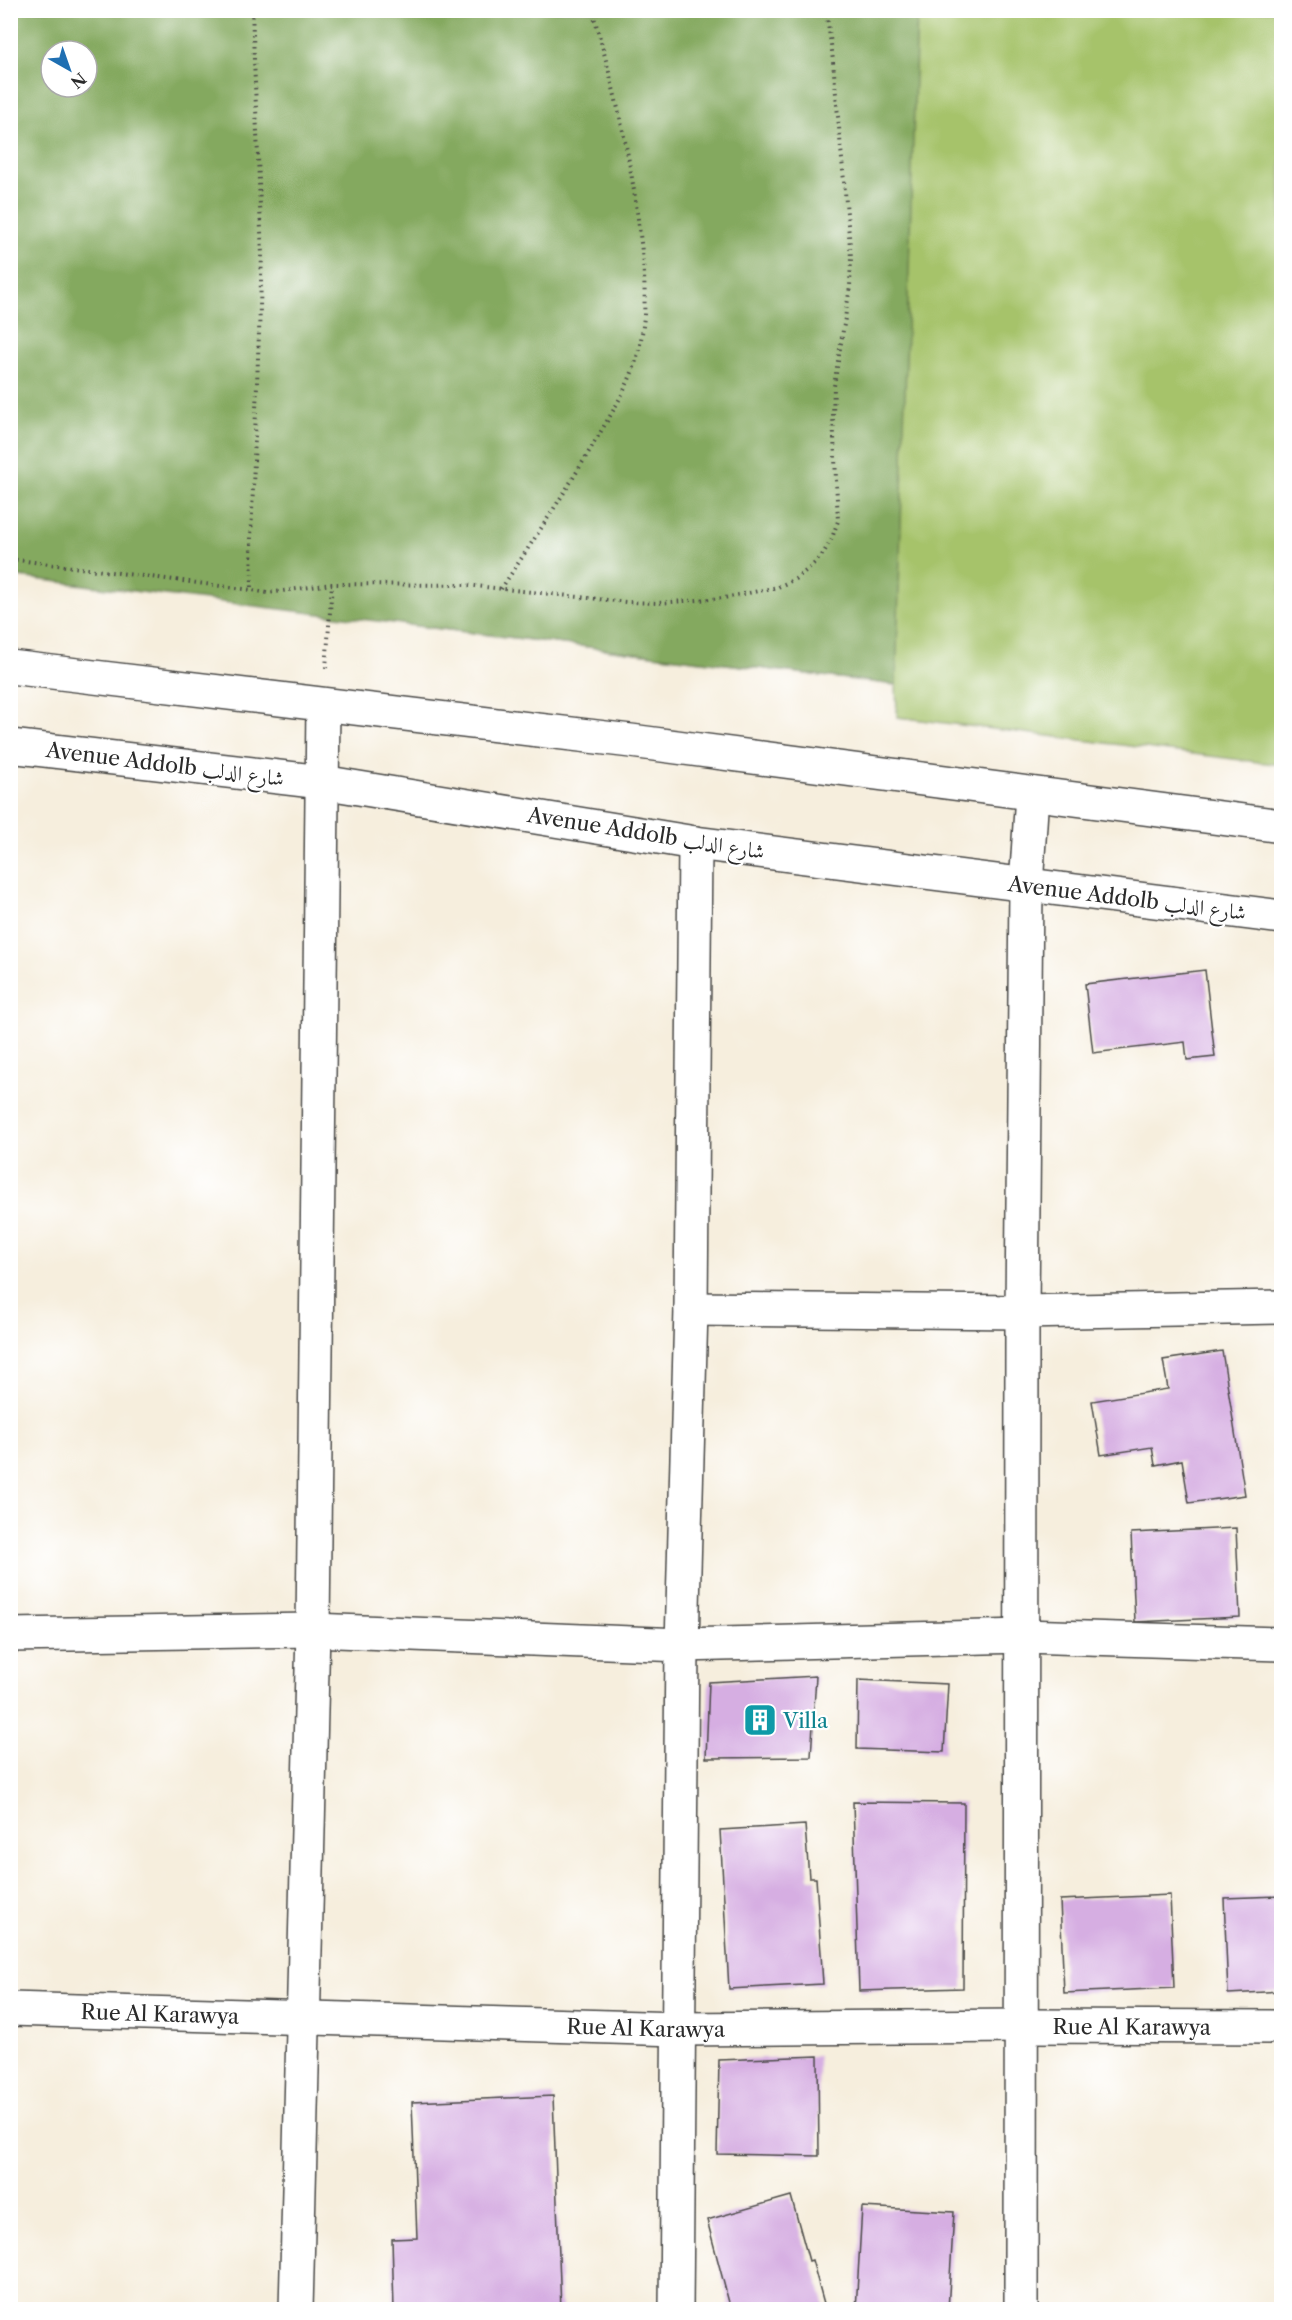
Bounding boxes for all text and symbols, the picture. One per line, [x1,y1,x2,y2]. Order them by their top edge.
north arrow [39,39,99,99]
text: N [67,68,90,93]
street label: Avenue Addolb شارع الدلب [43,737,285,797]
street label: Avenue Addolb شارع الدلب [524,802,766,870]
street label: Avenue Addolb شارع الدلب [1005,871,1247,931]
building icon: Villa [742,1702,778,1738]
place label: Villa [782,1708,829,1733]
street label: Rue Al Karawya [80,1999,240,2028]
street label: Rue Al Karawya [566,2013,726,2042]
street label: Rue Al Karawya [1052,2014,1212,2039]

